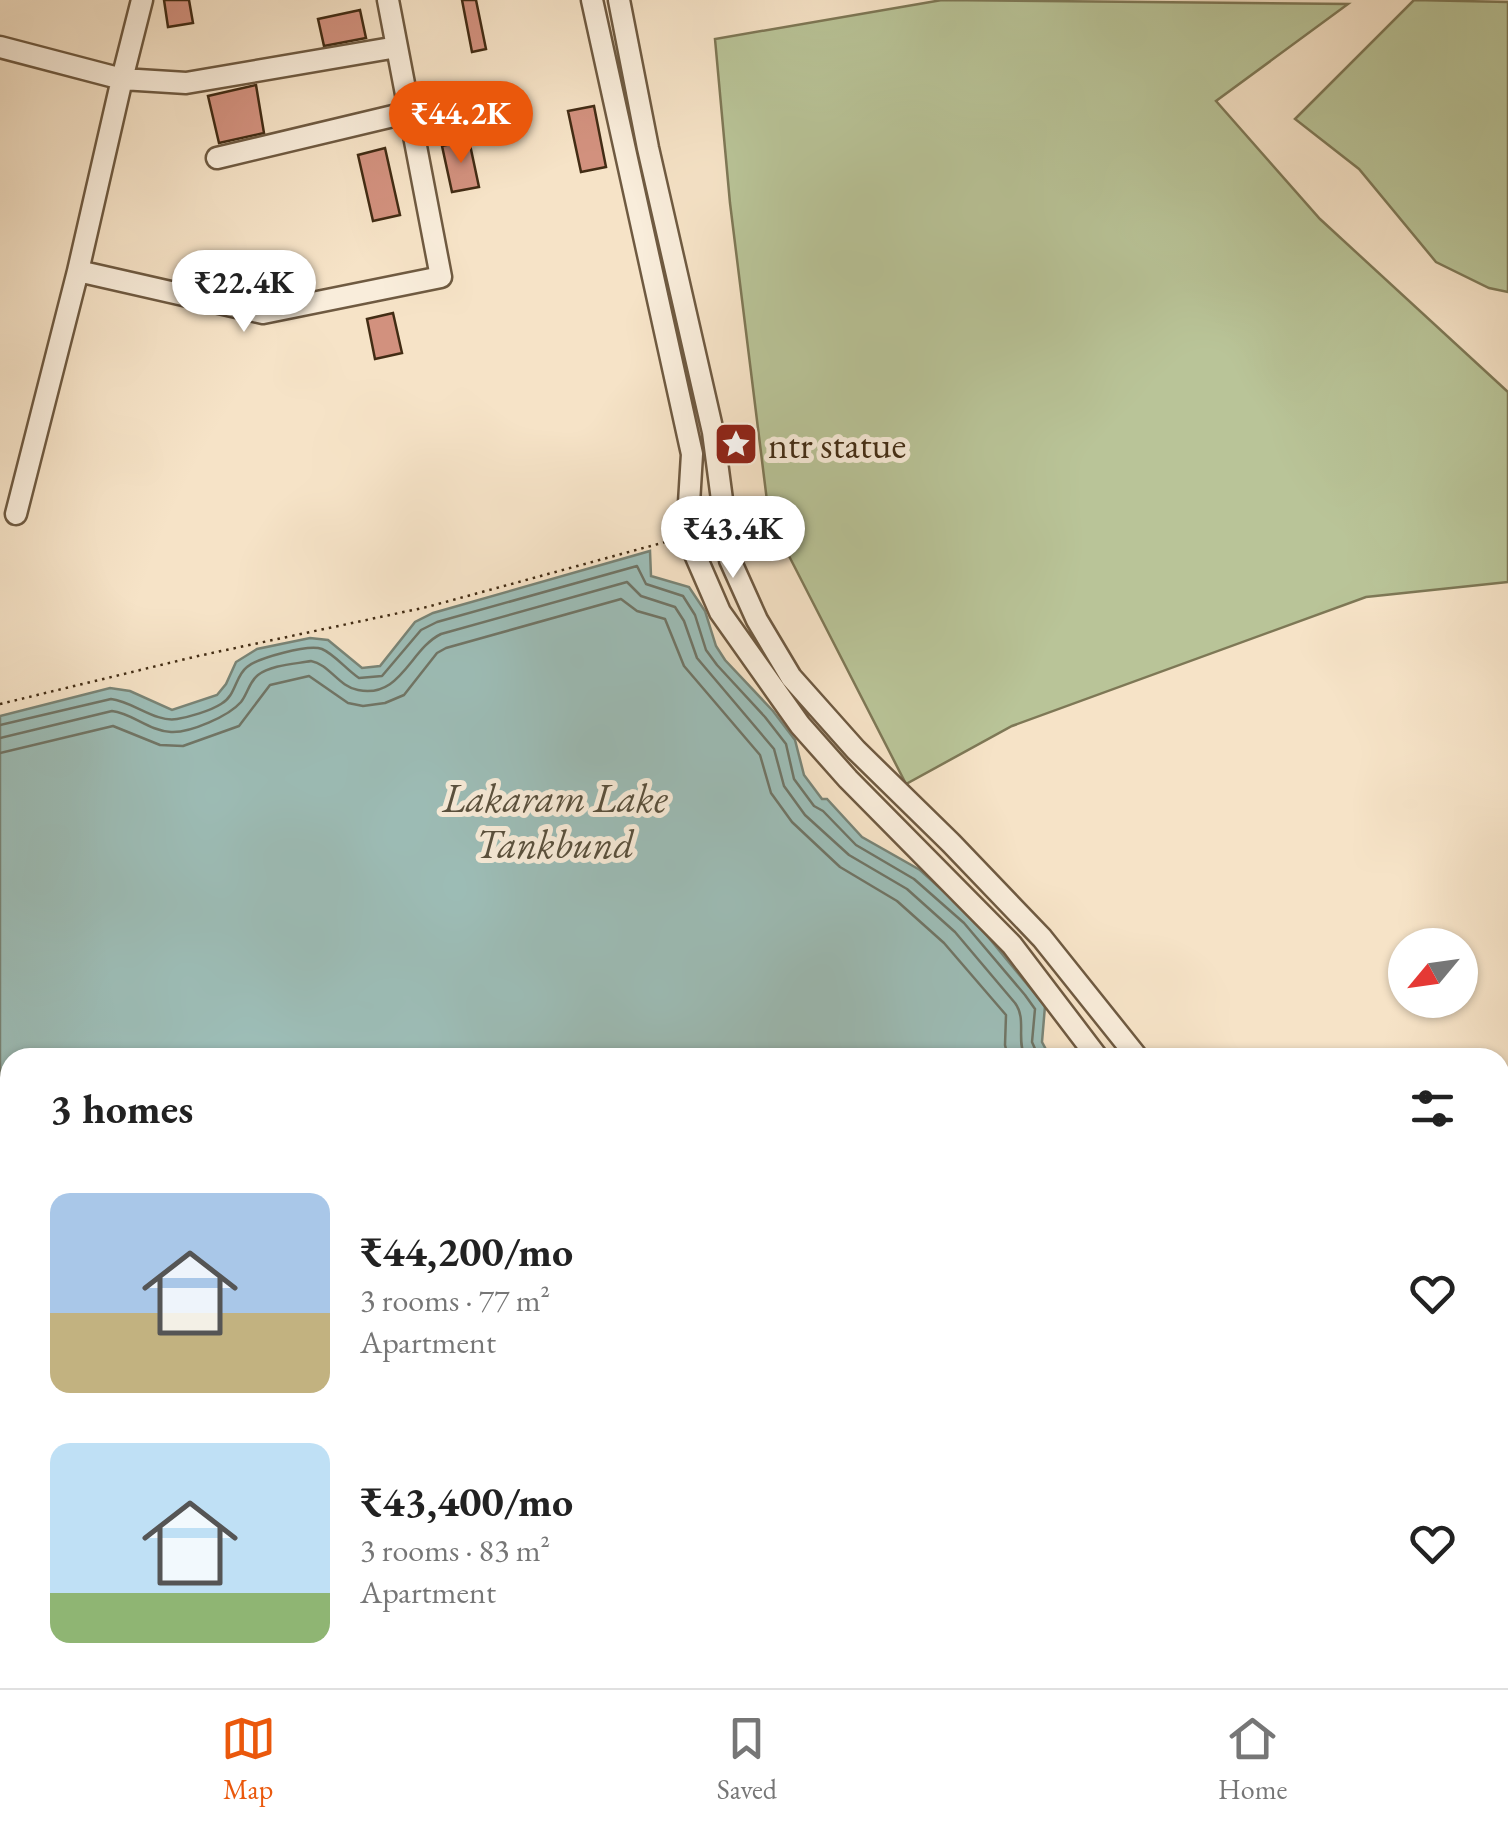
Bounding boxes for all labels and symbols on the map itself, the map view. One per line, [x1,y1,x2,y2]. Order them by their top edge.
pin: ₹44.2K [380,81,542,166]
pin: ₹22.4K [163,250,325,335]
place label: ntr statue [768,420,906,469]
place icon: ntr statue [713,421,759,467]
pin: ₹43.4K [652,496,814,581]
water label: Lakaram Lake Tankbund [441,772,668,870]
north arrow [1388,928,1478,1018]

